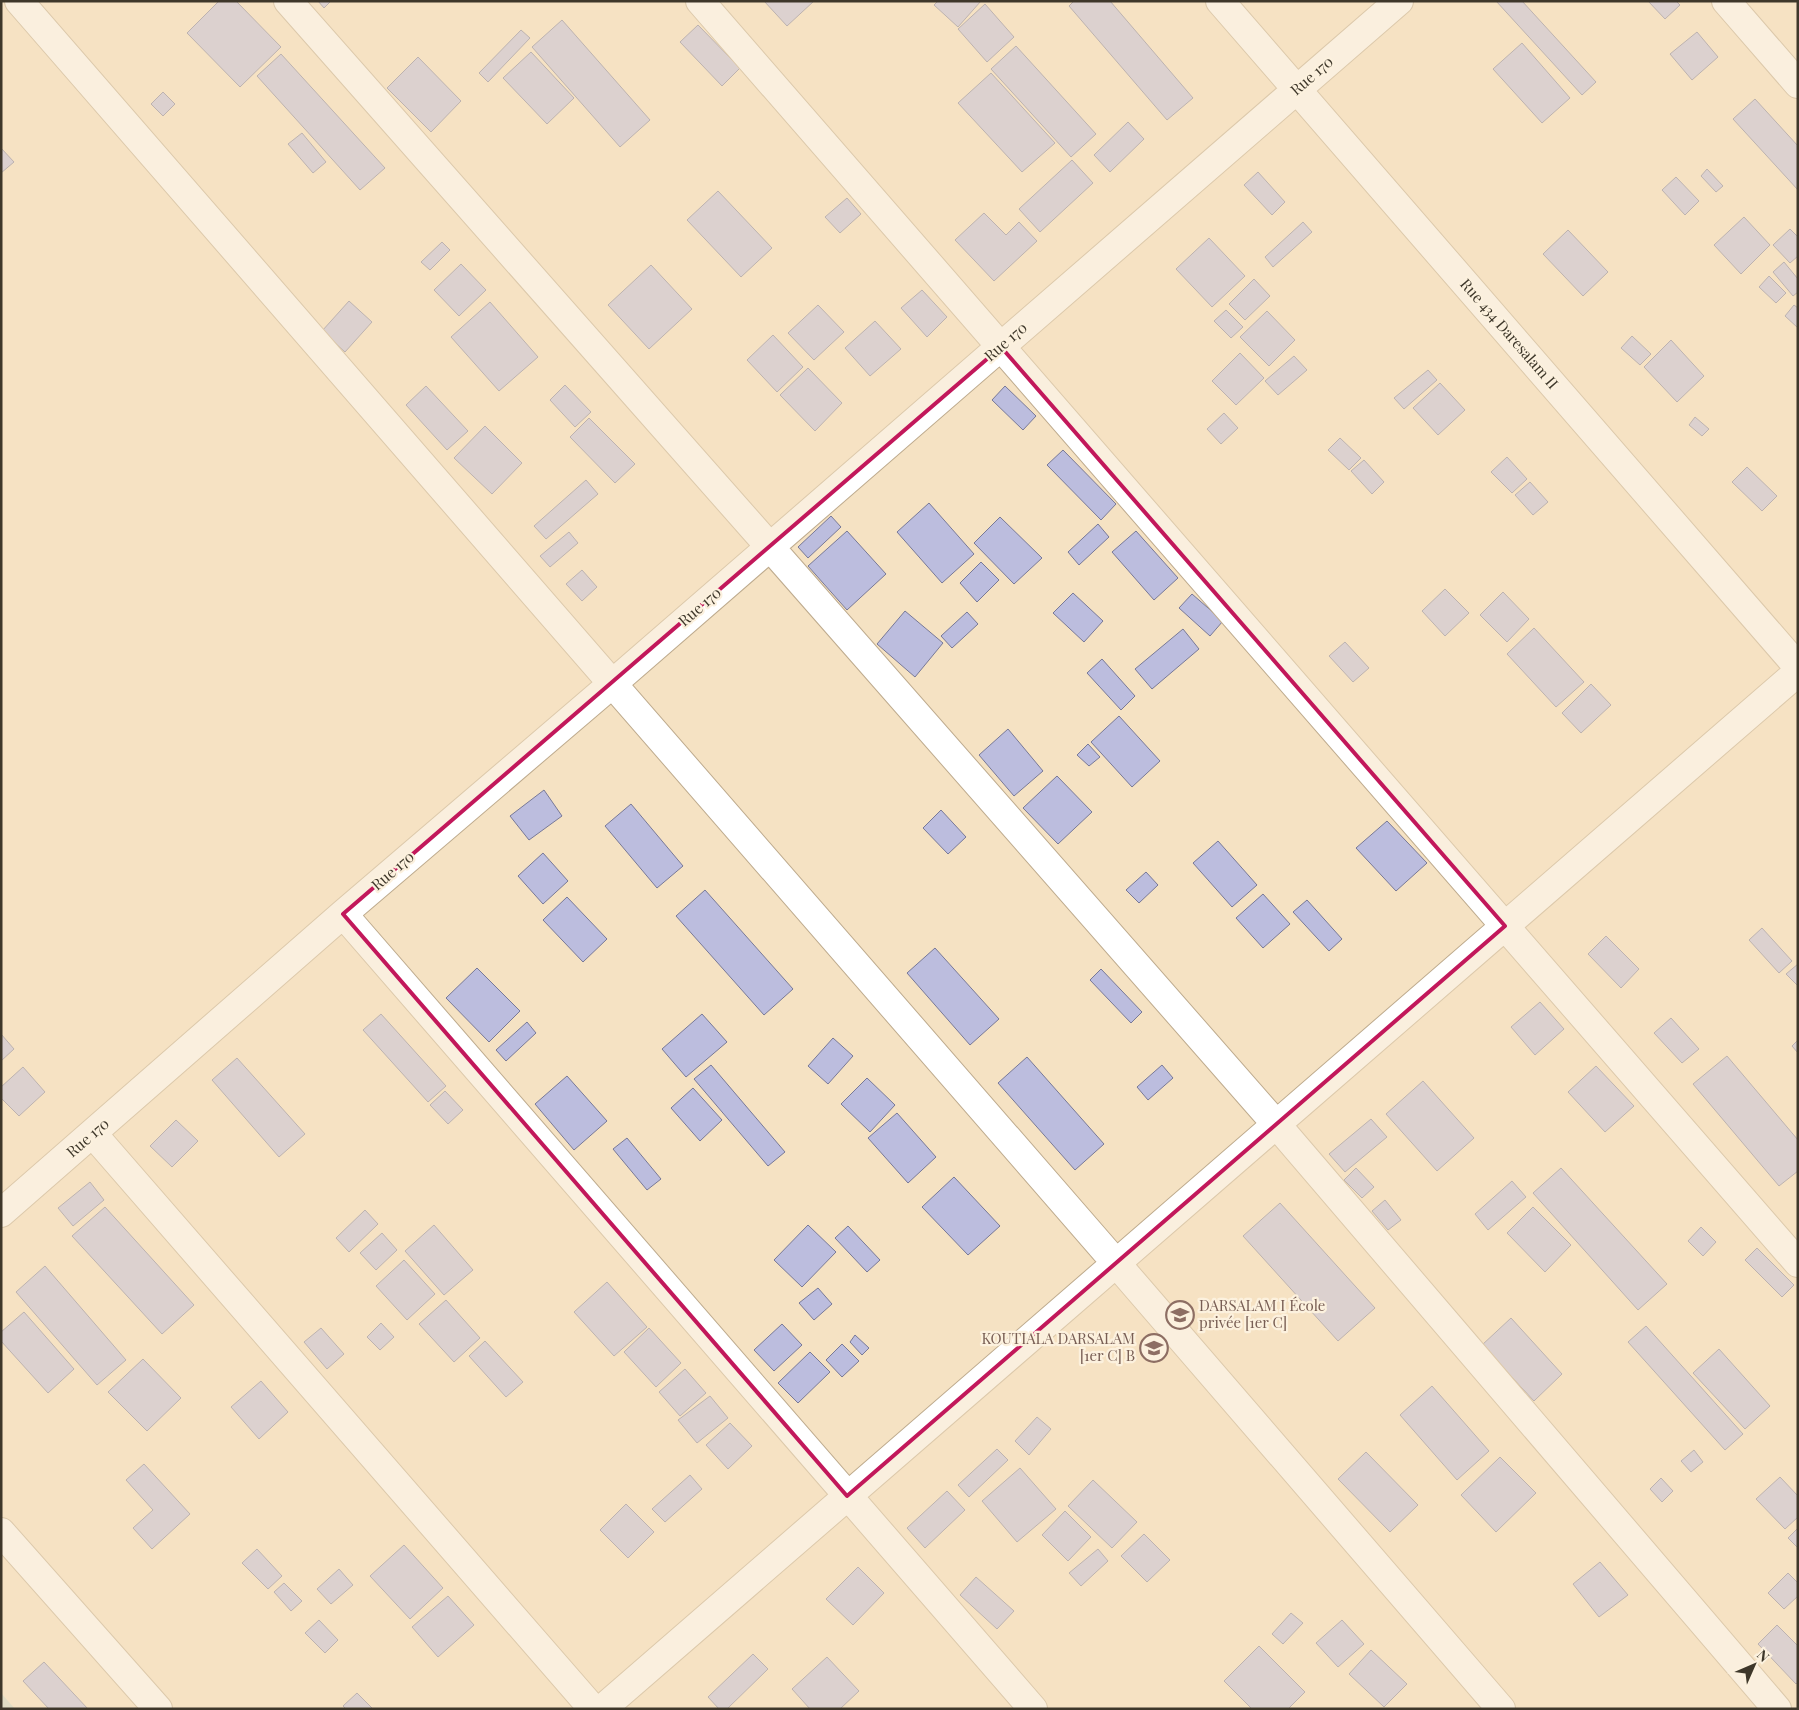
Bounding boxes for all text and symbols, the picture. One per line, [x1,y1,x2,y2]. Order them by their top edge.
street label: Rue 170 [1286,51,1337,99]
street label: Rue 434 Daresalam II [1456,274,1563,393]
street label: Rue 170 [980,317,1031,365]
street label: Rue 170 [674,582,725,630]
street label: Rue 170 [367,846,418,894]
street label: Rue 170 [62,1113,113,1161]
place label: DARSALAM I École privée [1er C] [1199,1295,1325,1332]
school or university icon: DARSALAM I École privée [1er C] [1165,1300,1195,1330]
place label: KOUTIALA DARSALAM [1er C] B [982,1328,1135,1365]
school or university icon: KOUTIALA DARSALAM [1er C] B [1139,1333,1169,1363]
north arrow [1729,1640,1779,1690]
text: N [1753,1645,1774,1666]

